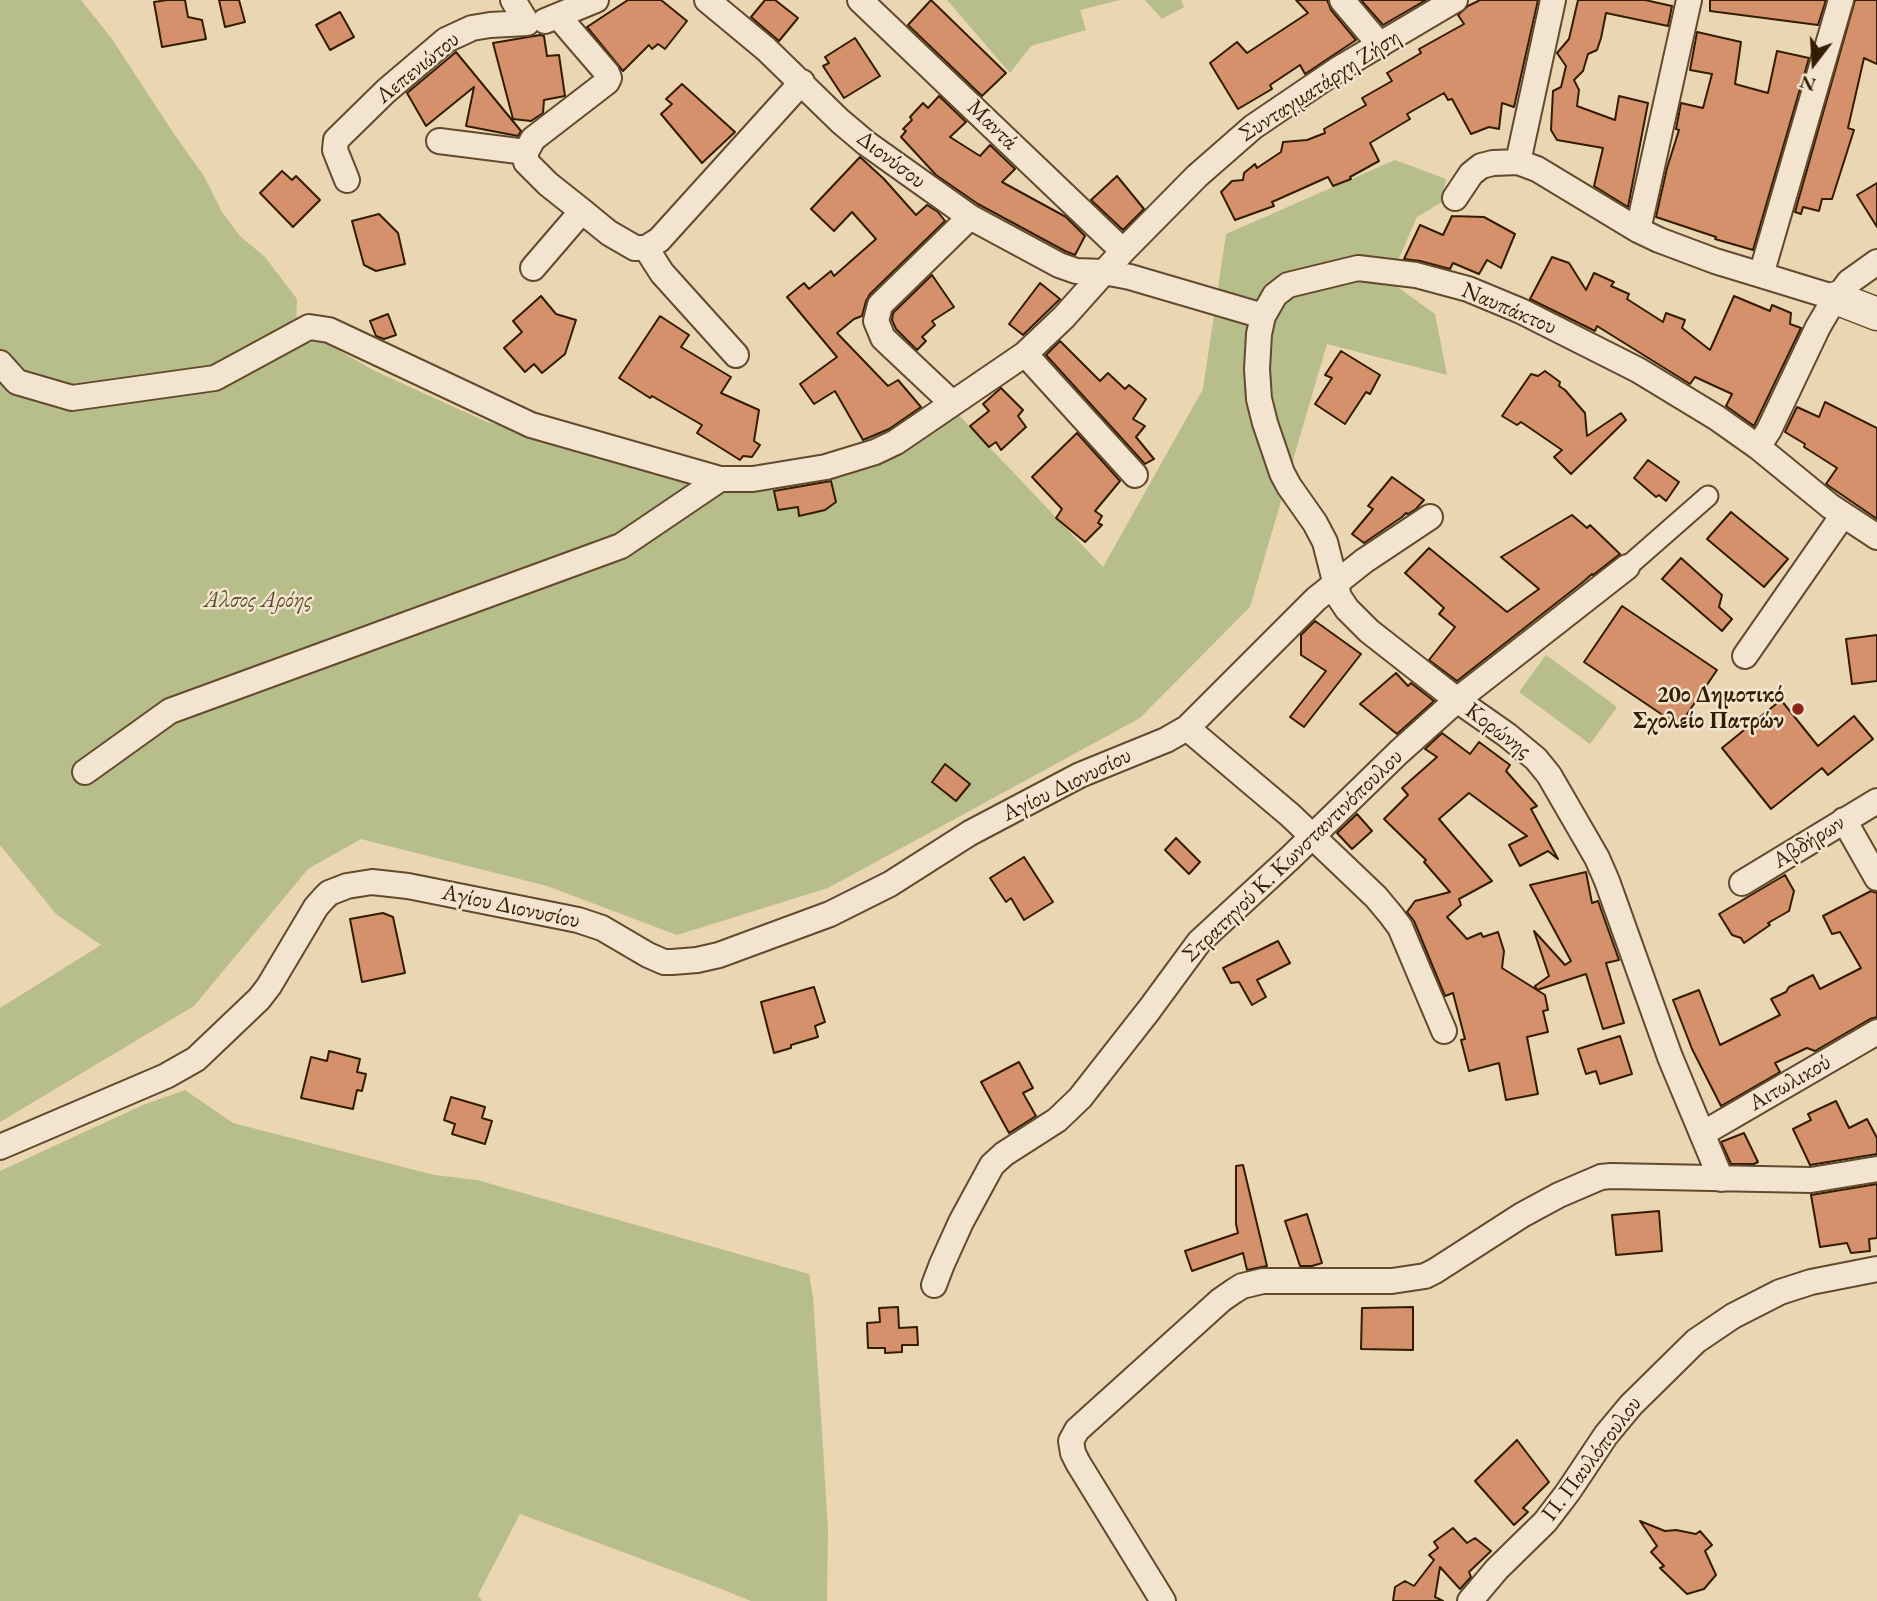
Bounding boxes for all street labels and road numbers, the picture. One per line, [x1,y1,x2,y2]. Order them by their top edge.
street label: Συνταγματάρχη Ζήση [1234,24,1406,148]
street label: Λεπενιώτου [371,26,465,110]
street label: Μαντά [961,94,1023,156]
street label: Διονύσου [851,125,931,195]
street label: Ναυπάκτου [1457,277,1561,341]
street label: Κορώνης [1460,697,1536,765]
street label: Αγίου Διονυσίου [998,742,1136,828]
street label: Στρατηγού Κ. Κωνσταντινόπουλου [1177,743,1409,969]
street label: Αβδήρων [1768,809,1850,875]
street label: Αγίου Διονυσίου [440,879,582,935]
street label: Αιτωλικού [1744,1049,1836,1117]
street label: Π. Παυλόπουλου [1536,1391,1648,1527]

